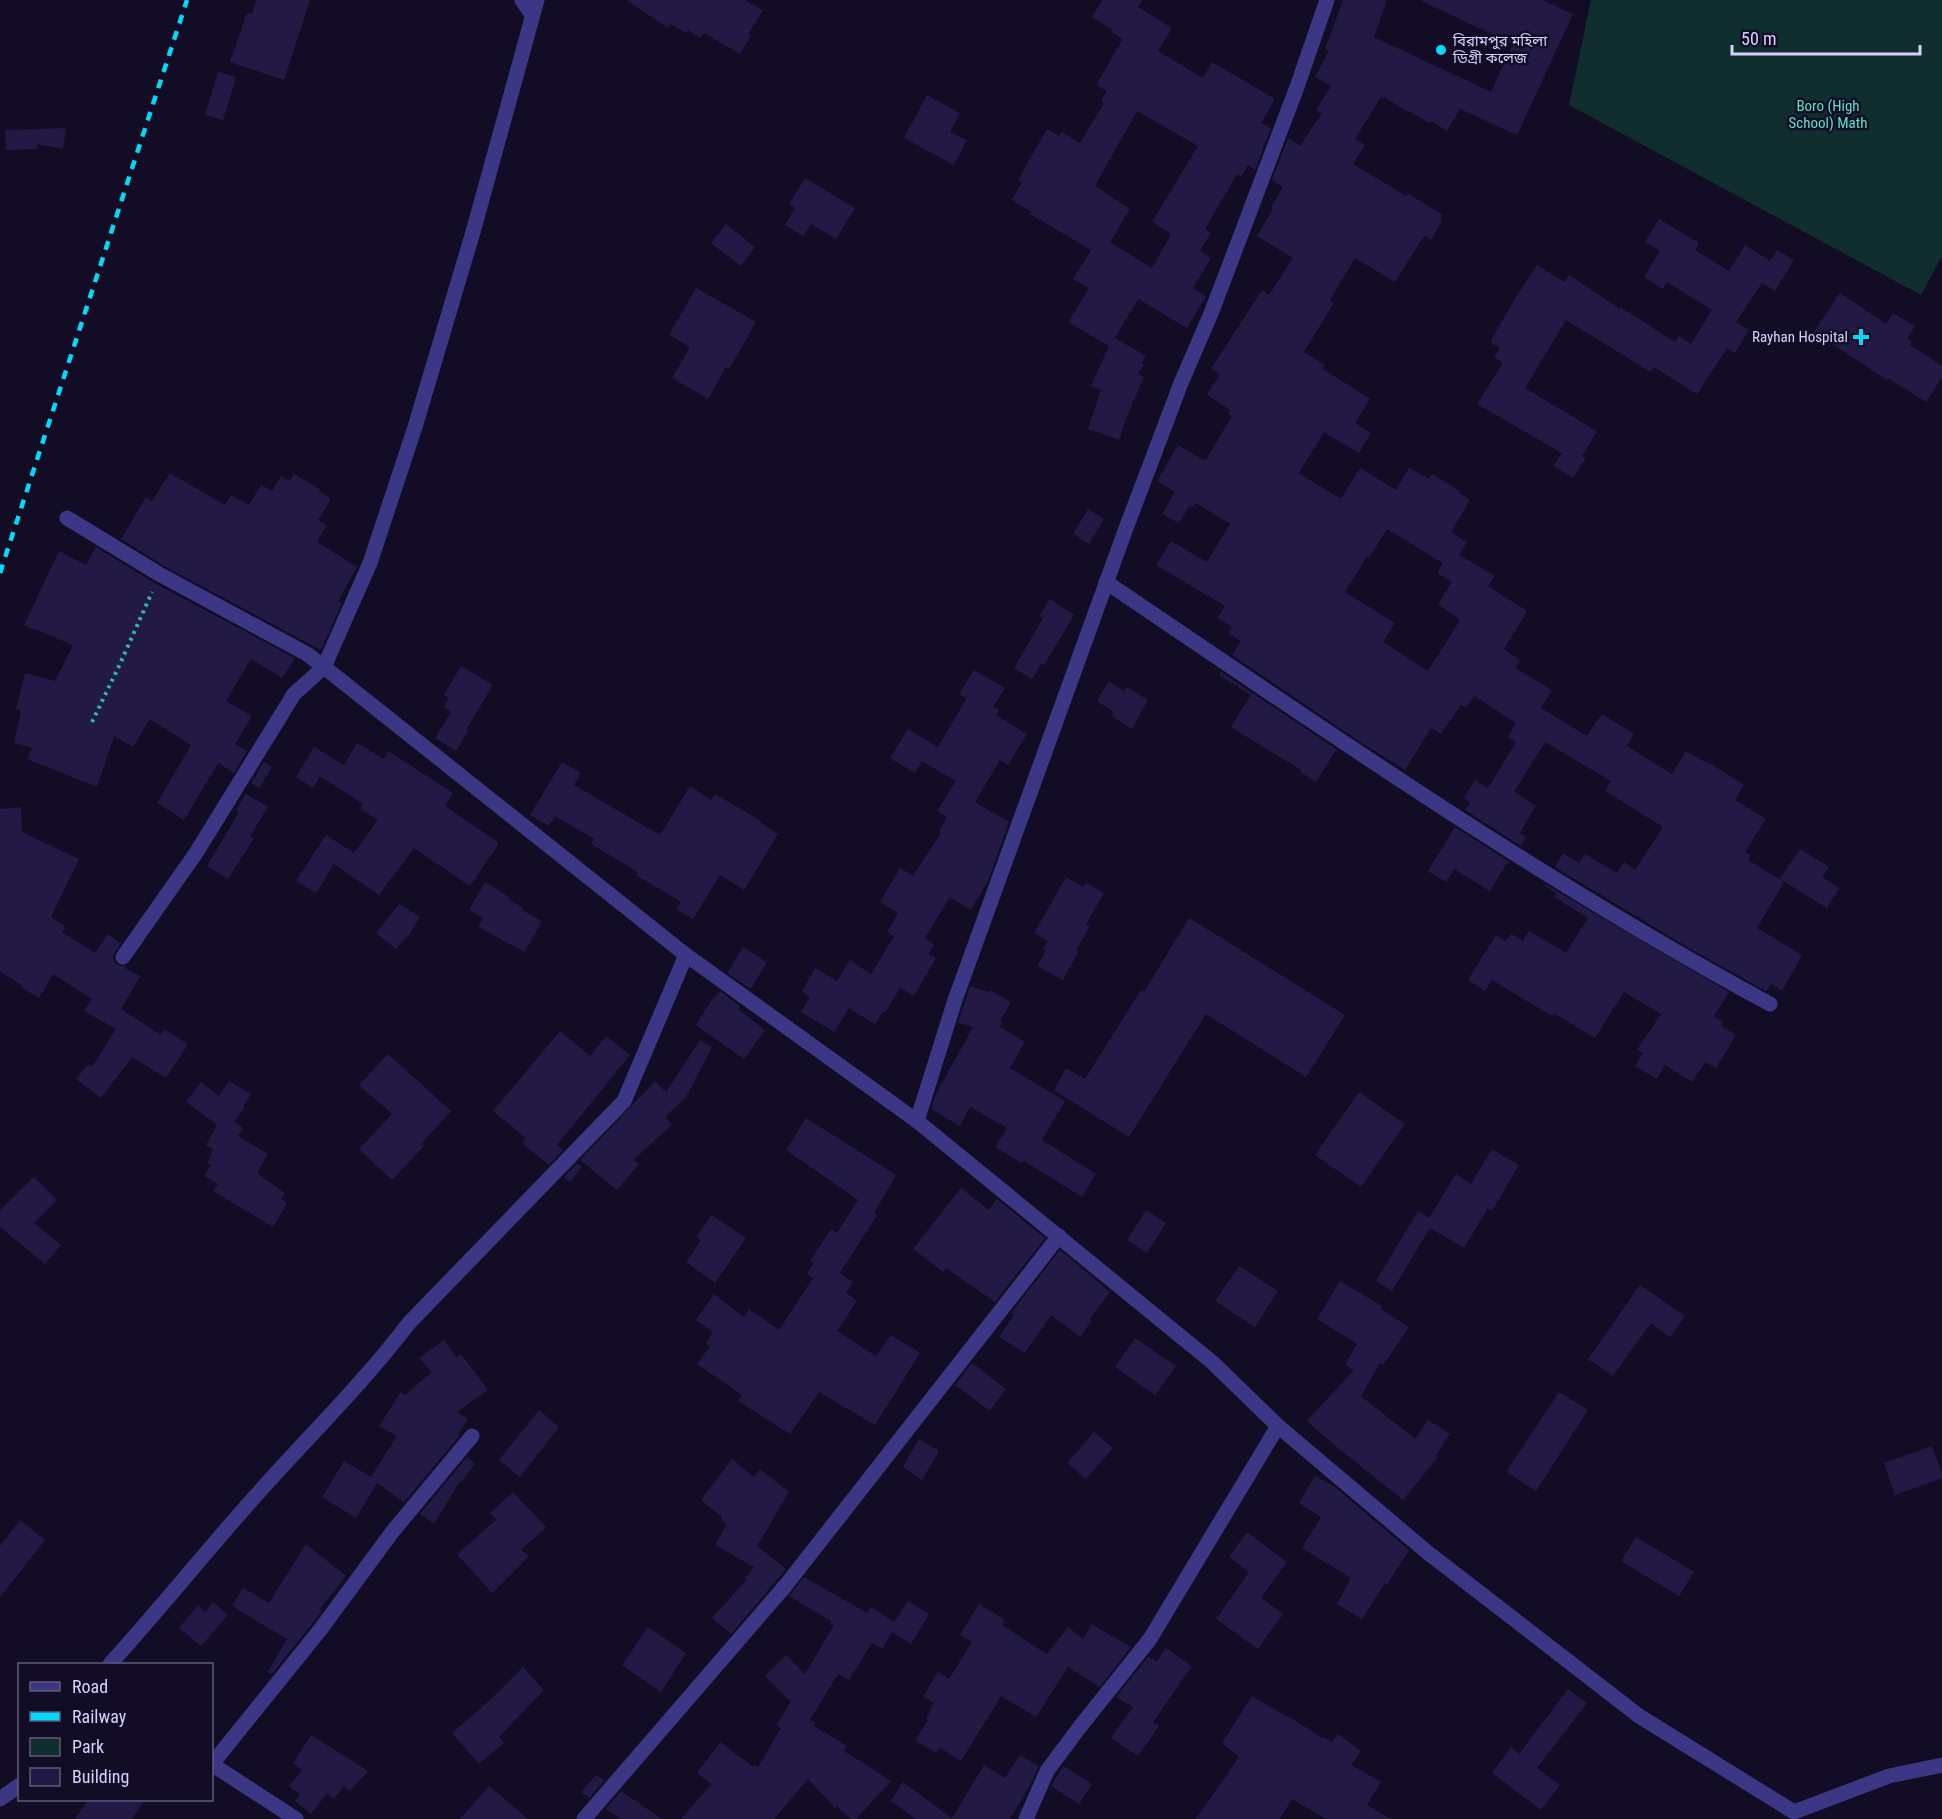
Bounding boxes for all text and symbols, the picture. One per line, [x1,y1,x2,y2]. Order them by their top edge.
scale bar [1732,18,1920,56]
text: 50 m [1741,28,1776,49]
place label: বিরামপুর মহিলা ডিগ্রী কলেজ [1452,32,1548,67]
marker: বিরামপুর মহিলা ডিগ্রী কলেজ [1434,43,1448,57]
park label: Boro (High School) Math [1789,97,1867,132]
place label: Rayhan Hospital [1752,328,1848,346]
marker: Rayhan Hospital [1852,328,1870,346]
legend [18,1663,213,1801]
text: Road [72,1676,108,1697]
text: Railway [72,1706,127,1727]
text: Park [72,1736,104,1757]
text: Building [72,1766,129,1787]

